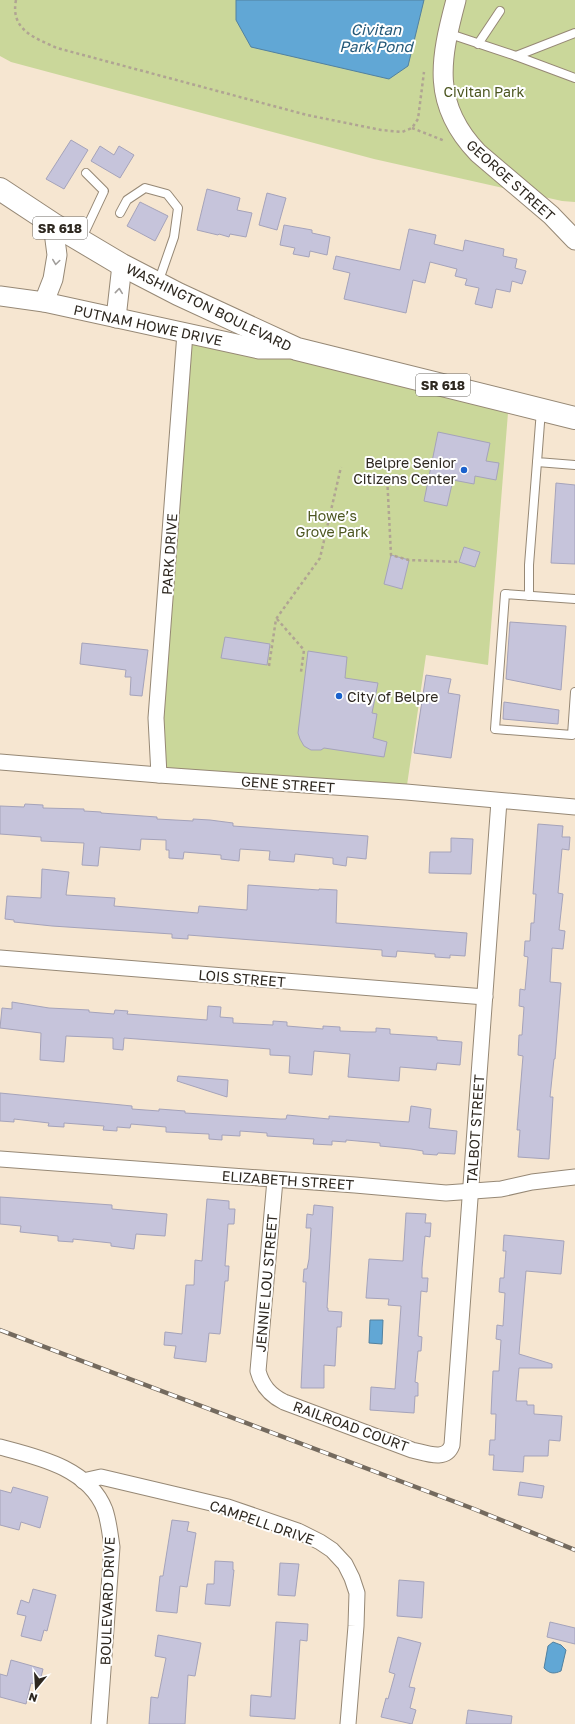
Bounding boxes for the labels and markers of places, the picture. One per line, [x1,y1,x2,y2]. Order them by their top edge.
place label: Belpre Senior Citizens Center [353,454,457,487]
marker: Belpre Senior Citizens Center [459,465,469,475]
place label: City of Belpre [347,688,438,705]
marker: City of Belpre [334,691,344,701]

